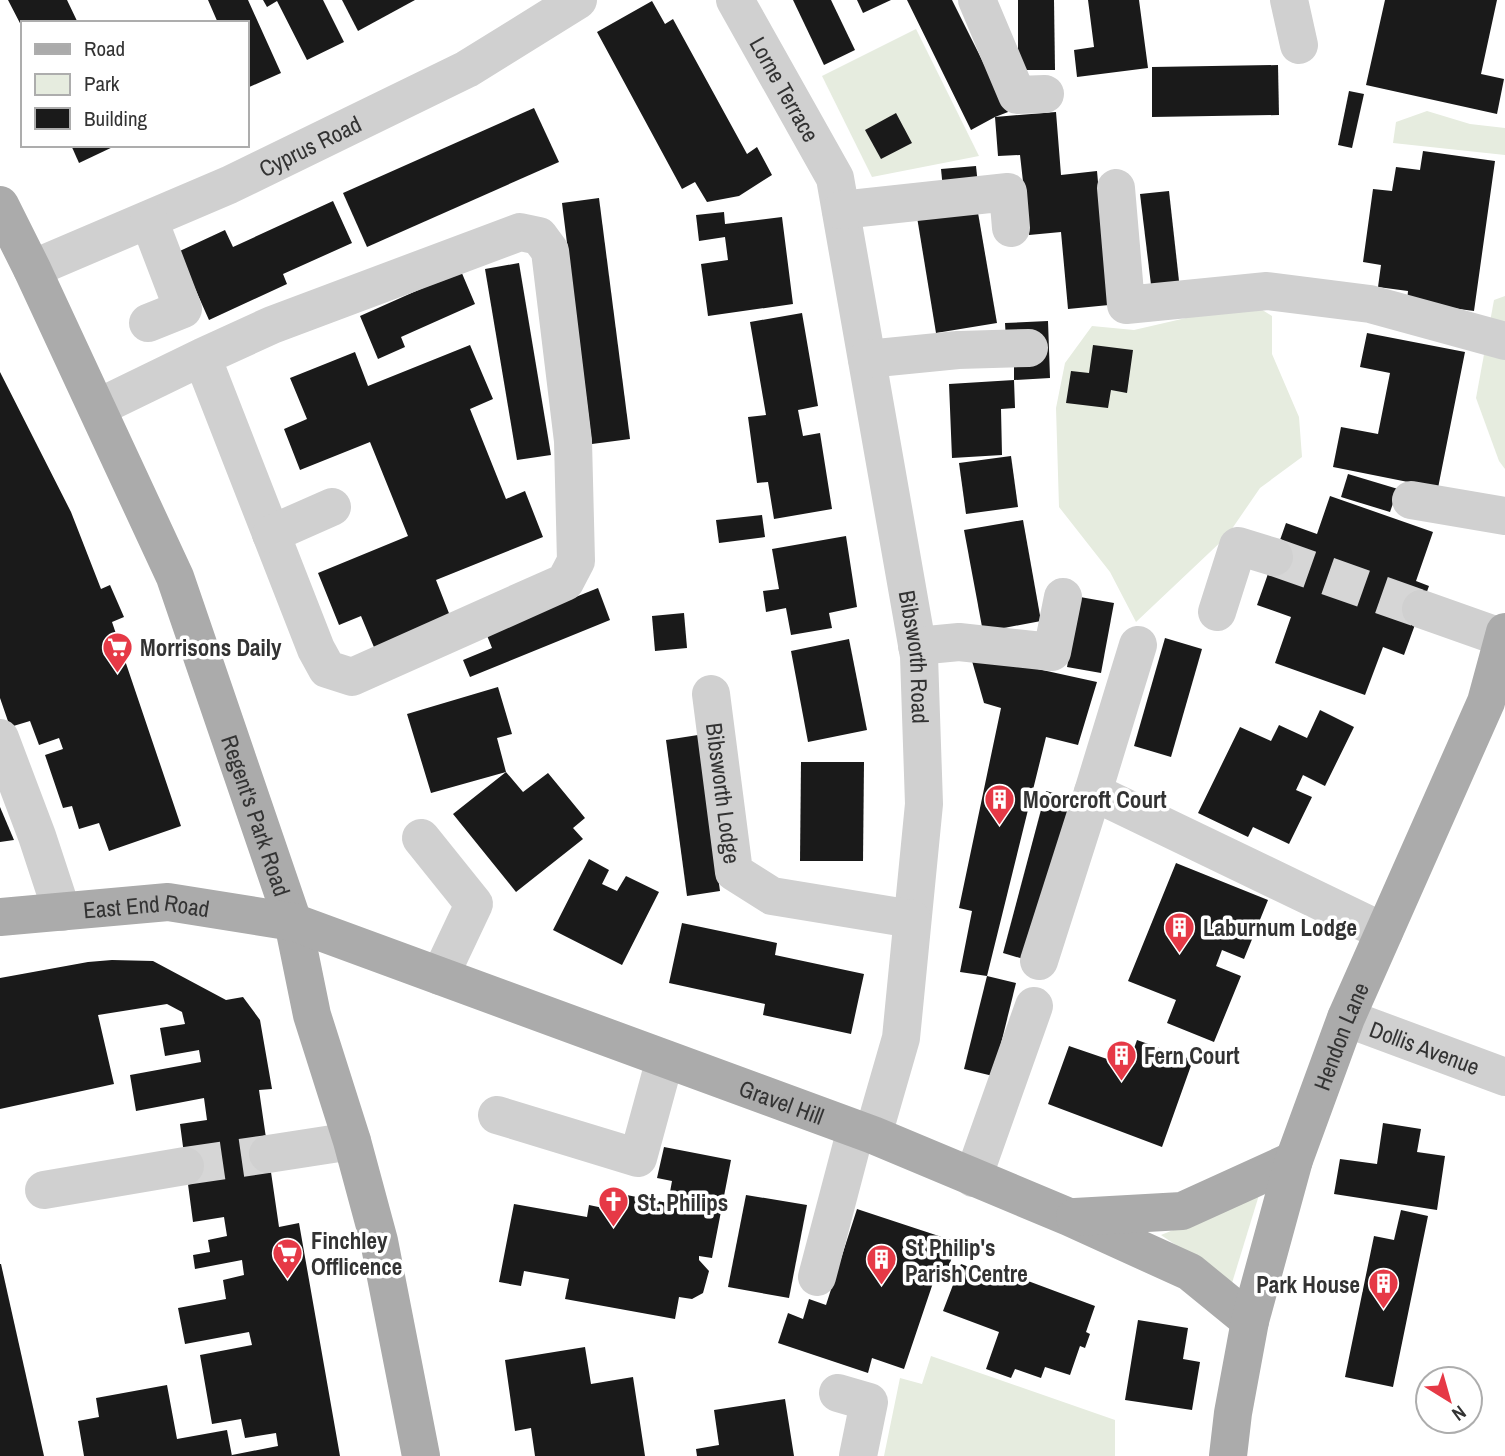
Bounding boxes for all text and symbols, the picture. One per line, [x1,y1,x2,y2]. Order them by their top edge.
legend [21,21,248,147]
street label: Lorne Terrace [743,31,827,147]
text: Road [84,34,125,63]
text: Park [84,69,120,98]
text: Building [84,104,148,133]
street label: Cyprus Road [253,108,366,184]
street label: Bibsworth Road [892,588,937,724]
supermarket icon: Morrisons Daily [100,630,134,674]
place label: Morrisons Daily [140,632,282,663]
street label: Bibsworth Lodge [699,721,748,865]
street label: Regent's Park Road [215,731,298,900]
building icon: Moorcroft Court [983,782,1017,826]
place label: Moorcroft Court [1023,784,1167,815]
street label: East End Road [82,886,212,925]
building icon: Laburnum Lodge [1163,910,1197,954]
place label: Laburnum Lodge [1203,912,1357,943]
street label: Hendon Lane [1305,977,1375,1094]
street label: Dollis Avenue [1365,1013,1484,1082]
building icon: Fern Court [1104,1038,1138,1082]
place label: Fern Court [1144,1040,1239,1071]
street label: Gravel Hill [735,1072,829,1131]
church icon: St. Philips [597,1185,631,1229]
place label: St. Philips [637,1187,728,1218]
place label: Finchley Offlicence [311,1225,402,1282]
place label: St Philip's Parish Centre [905,1232,1028,1289]
supermarket icon: Finchley Offlicence [271,1236,305,1280]
building icon: St Philip's Parish Centre [865,1243,899,1287]
building icon: Park House [1366,1267,1400,1311]
place label: Park House [1256,1269,1360,1300]
north arrow [1414,1365,1484,1435]
text: N [1447,1400,1472,1427]

